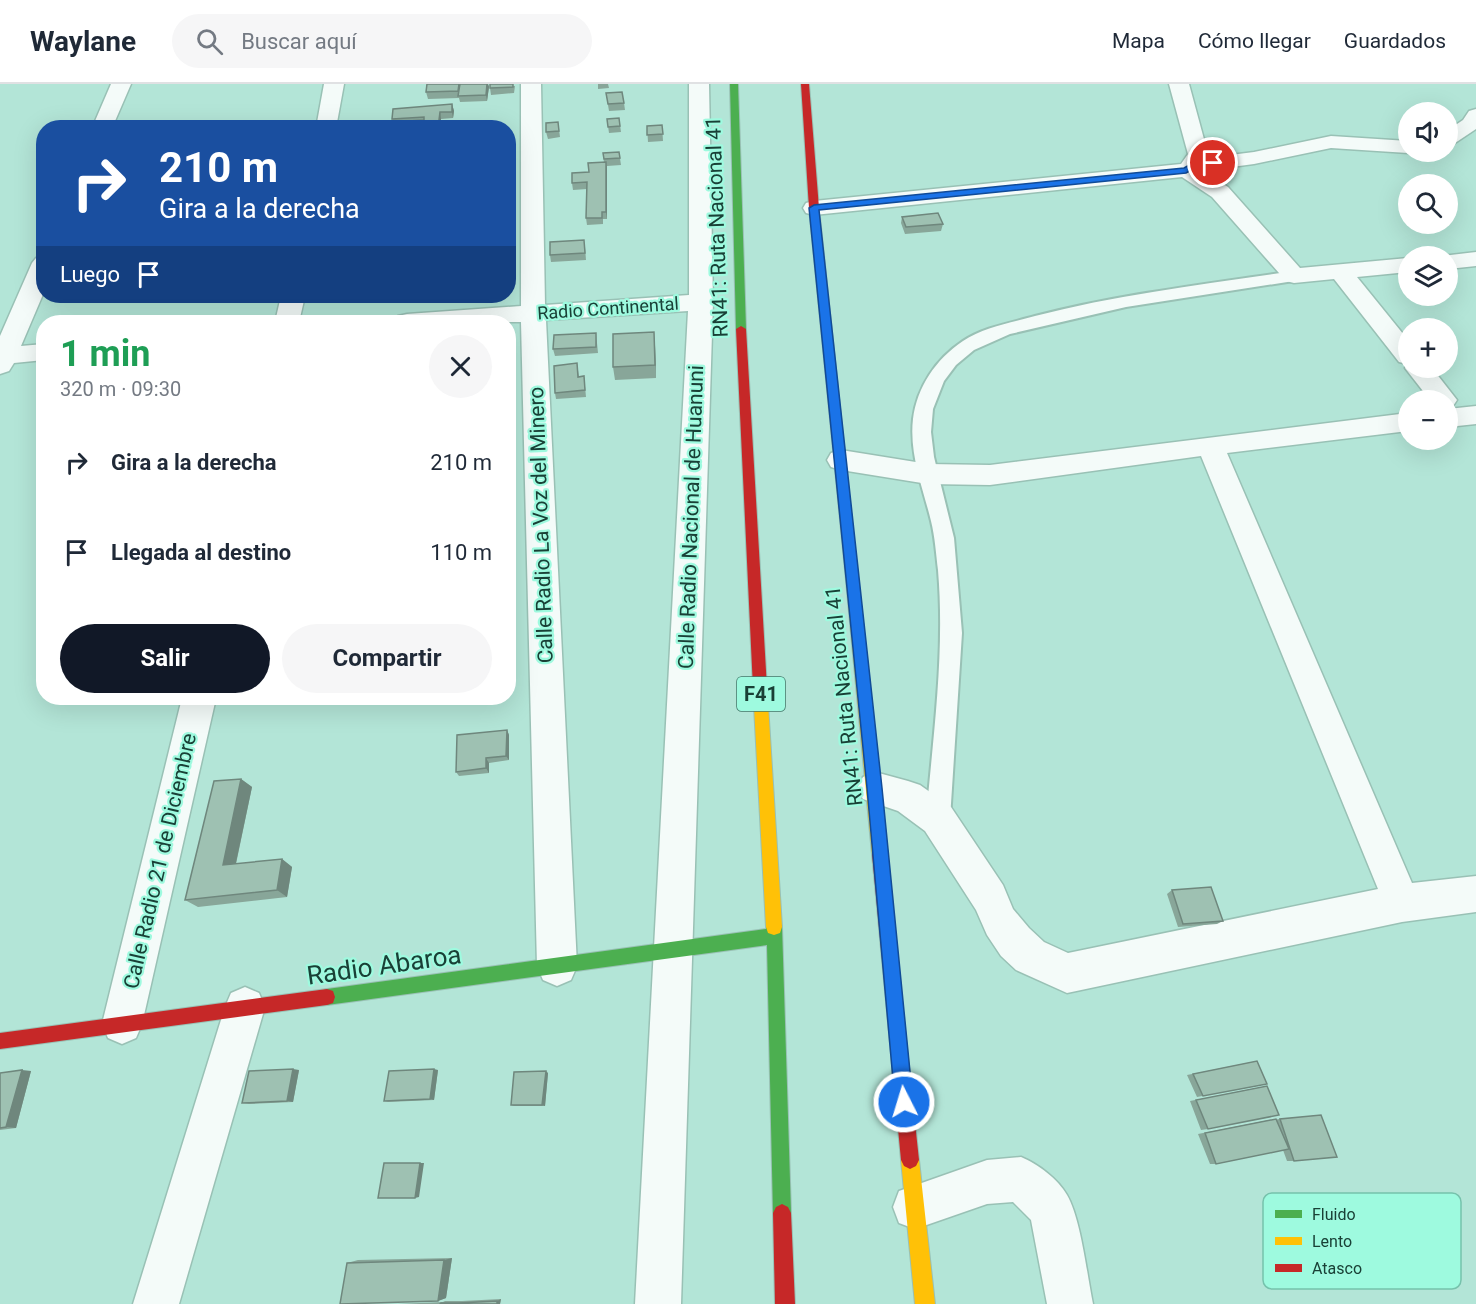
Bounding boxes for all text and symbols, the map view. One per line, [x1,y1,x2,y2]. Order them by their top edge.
search box [172,14,592,68]
text: Waylane [30,25,136,58]
icon: search [193,25,226,58]
text: Buscar aquí [241,29,357,54]
text: Mapa [1112,29,1165,53]
text: Cómo llegar [1198,29,1311,53]
text: Guardados [1344,29,1446,53]
map controls [1398,102,1458,450]
button: sound [1398,102,1458,162]
street label: RN41: Ruta Nacional 41 [701,116,733,338]
pin [1187,137,1238,188]
text: 210 m [159,143,278,192]
icon: right [60,144,138,222]
icon: arrive [1196,146,1229,179]
button: search [1398,174,1458,234]
text: Gira a la derecha [159,193,360,225]
button: layers [1398,246,1458,306]
icon: arrive [132,258,165,291]
text: Luego [60,262,120,287]
street label: Radio Continental [537,293,679,323]
button: + [1398,318,1458,378]
text: 1 min [60,333,151,375]
button: close [429,335,492,398]
street label: Calle Radio Nacional de Huanuni [674,365,708,669]
text: 320 m · 09:30 [60,377,181,401]
street label: Calle Radio La Voz del Minero [524,386,558,664]
button: − [1398,390,1458,450]
icon: right [60,446,93,479]
text: Gira a la derecha [111,450,277,475]
text: 210 m [430,450,492,475]
icon: arrive [60,536,93,569]
text: Llegada al destino [111,540,291,565]
text: 110 m [430,540,492,565]
street label: RN41: Ruta Nacional 41 [821,585,867,807]
button: Salir [60,624,270,693]
button: Compartir [282,624,492,693]
road number: F41 [737,677,785,711]
street label: Calle Radio 21 de Diciembre [119,731,201,991]
street label: Radio Abaroa [305,939,463,991]
position arrow [872,1070,936,1134]
legend [1263,1193,1461,1289]
text: Fluido [1312,1205,1356,1224]
text: Lento [1312,1232,1352,1251]
text: Atasco [1312,1259,1362,1278]

